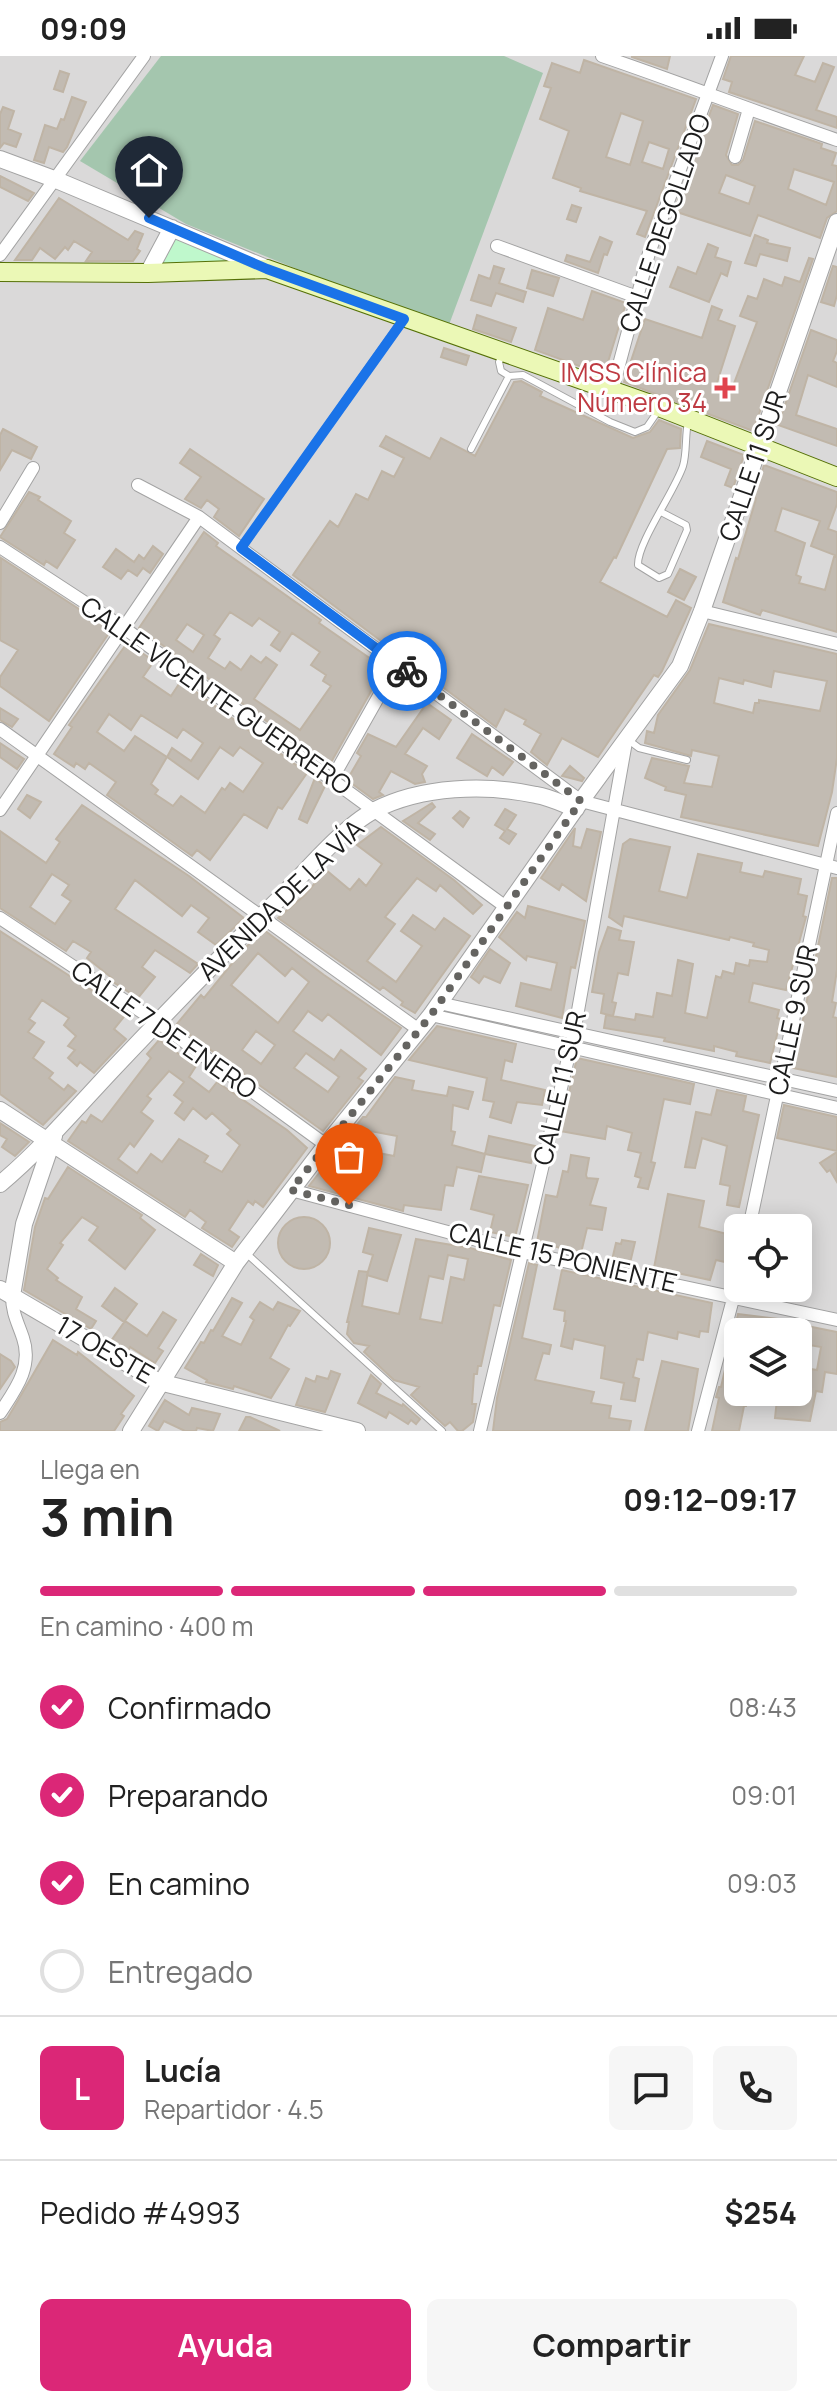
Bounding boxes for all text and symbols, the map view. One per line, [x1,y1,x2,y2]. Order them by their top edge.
text: 09:09 [40,8,127,49]
street label: CALLE DEGOLLADO [610,108,718,337]
pin [115,136,183,218]
icon: home [127,148,171,192]
place label: IMSS Clínica Número 34 [560,354,707,420]
marker: IMSS Clínica Número 34 [714,377,736,399]
street label: CALLE 11 SUR [709,385,795,546]
street label: CALLE VICENTE GUERRERO [74,588,360,803]
courier [367,631,447,711]
icon: bike [385,649,429,693]
street label: AVENIDA DE LA VÍA [189,811,371,988]
street label: CALLE 9 SUR [758,941,826,1098]
street label: CALLE 7 DE ENERO [64,951,265,1107]
street label: CALLE 11 SUR [524,1007,594,1168]
pin [315,1123,383,1205]
icon: bag [327,1135,371,1179]
street label: CALLE 15 PONIENTE [446,1213,681,1301]
map controls [724,1214,812,1406]
button: locate [724,1214,812,1302]
street label: 17 OESTE [50,1307,161,1392]
button: layers [724,1318,812,1406]
text: Llega en [40,1451,140,1487]
text: 09:12–09:17 [623,1479,797,1520]
text: 3 min [40,1481,175,1552]
text: En camino · 400 m [40,1608,254,1644]
icon: check [40,1685,84,1729]
text: Confirmado [108,1687,272,1728]
text: 08:43 [729,1689,797,1725]
icon: check [40,1773,84,1817]
text: Preparando [108,1775,268,1816]
text: 09:01 [731,1777,797,1813]
icon: check [40,1861,84,1905]
text: En camino [108,1863,250,1904]
text: 09:03 [727,1865,797,1901]
text: Entregado [108,1951,253,1992]
button: chat [609,2046,693,2130]
button: phone [713,2046,797,2130]
text: Lucía [144,2050,221,2091]
text: L [74,2068,90,2109]
text: Repartidor · 4.5 [144,2091,324,2127]
text: Pedido #4993 [40,2192,241,2233]
text: $254 [724,2192,797,2233]
button: Ayuda [40,2299,411,2391]
button: Compartir [427,2299,797,2391]

